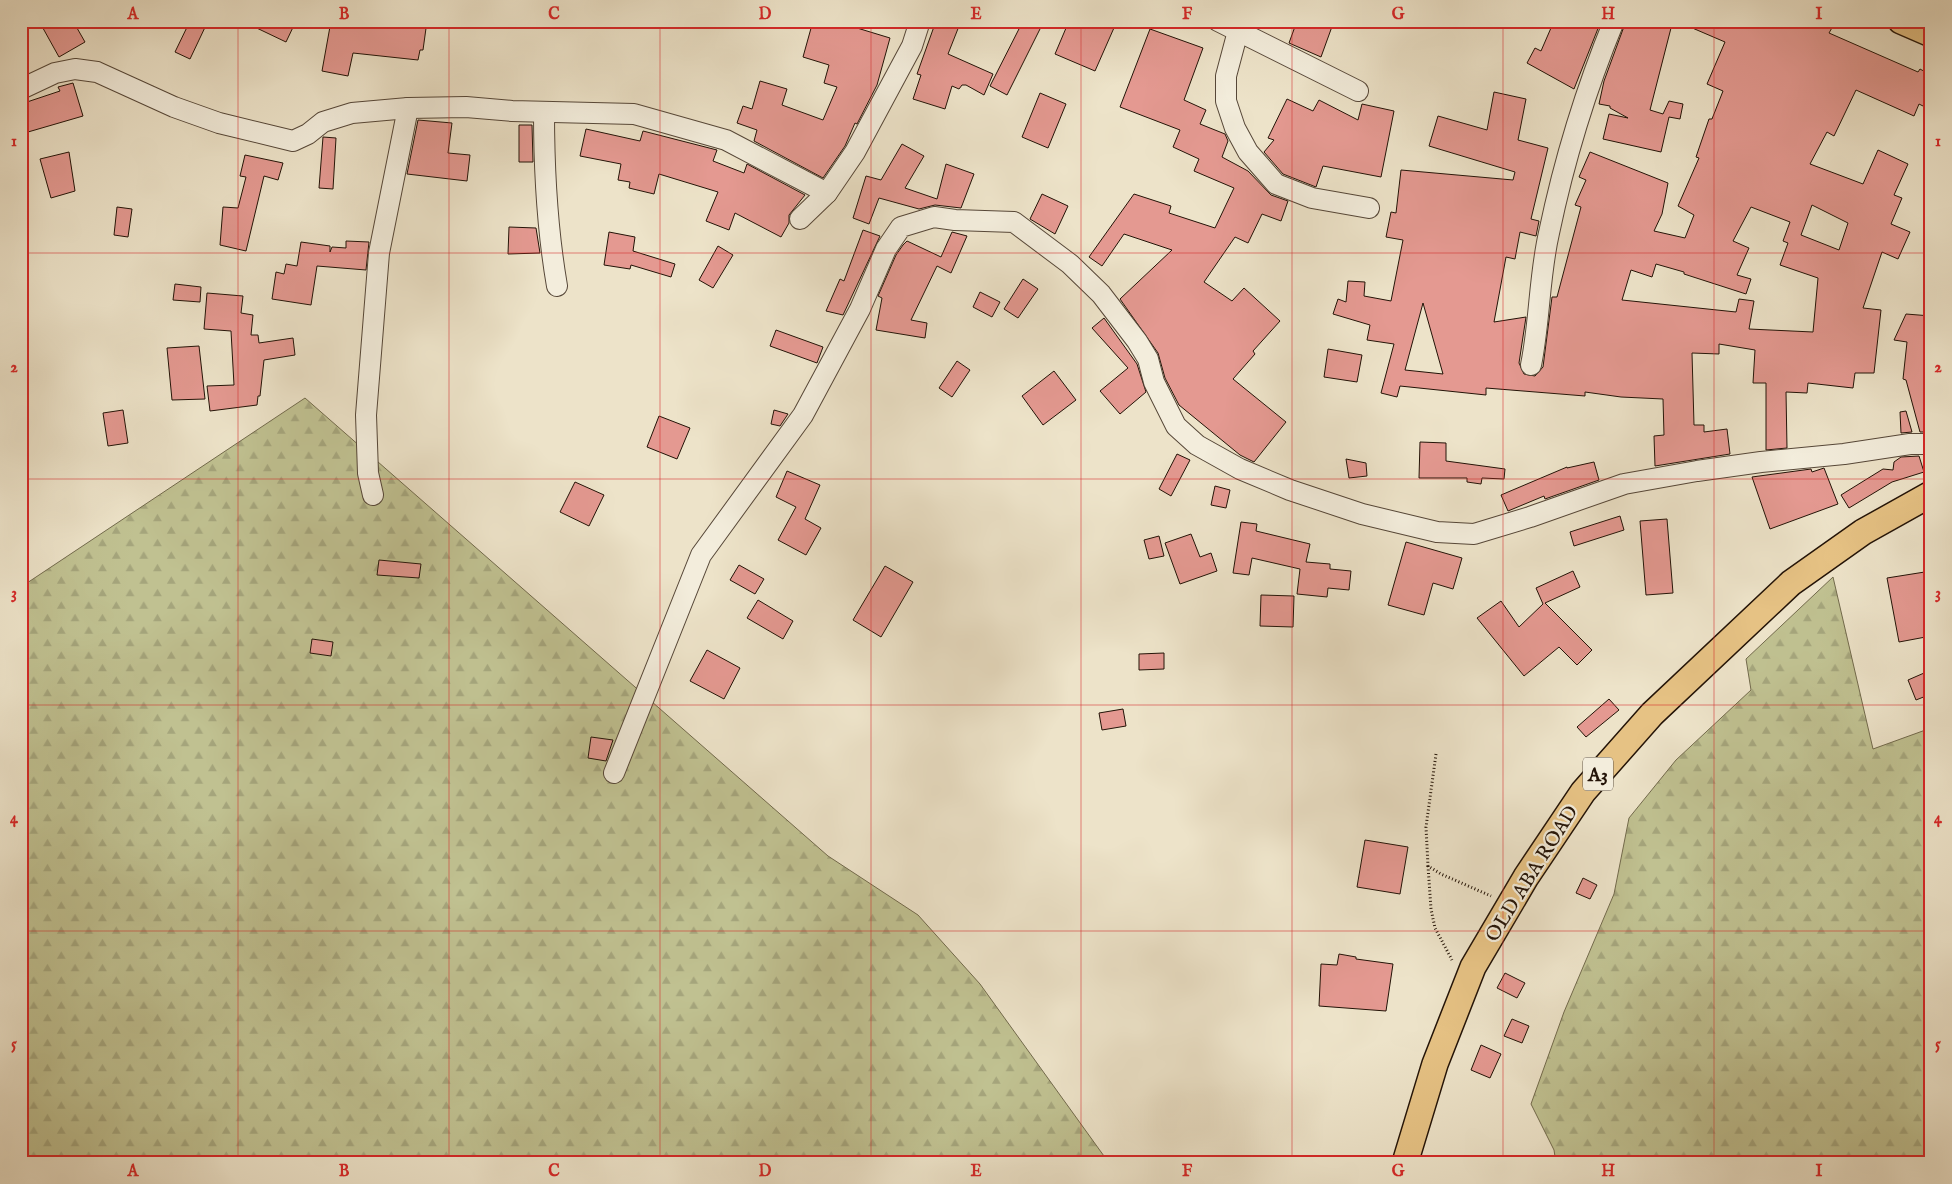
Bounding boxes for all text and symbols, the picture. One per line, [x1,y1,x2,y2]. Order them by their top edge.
text: A [127,5,140,25]
text: B [339,5,350,25]
text: C [548,5,560,25]
text: D [759,5,772,25]
text: E [970,5,982,25]
text: F [1182,5,1193,25]
text: G [1392,5,1405,25]
text: H [1601,5,1615,25]
text: I [1816,5,1823,25]
text: 1 [11,132,17,152]
text: 1 [1935,132,1941,152]
text: 2 [10,358,18,378]
text: 2 [1934,358,1942,378]
text: 3 [11,584,17,604]
text: 3 [1935,584,1941,604]
road number: A3 [1583,758,1613,791]
street label: OLD ABA ROAD [1480,801,1584,947]
text: 4 [10,809,19,829]
text: 4 [1934,809,1943,829]
text: 5 [11,1035,17,1055]
text: 5 [1935,1035,1941,1055]
text: A [127,1162,140,1182]
text: B [339,1162,350,1182]
text: C [548,1162,560,1182]
text: D [759,1162,772,1182]
text: E [970,1162,982,1182]
text: F [1182,1162,1193,1182]
text: G [1392,1162,1405,1182]
text: H [1601,1162,1615,1182]
text: I [1816,1162,1823,1182]

